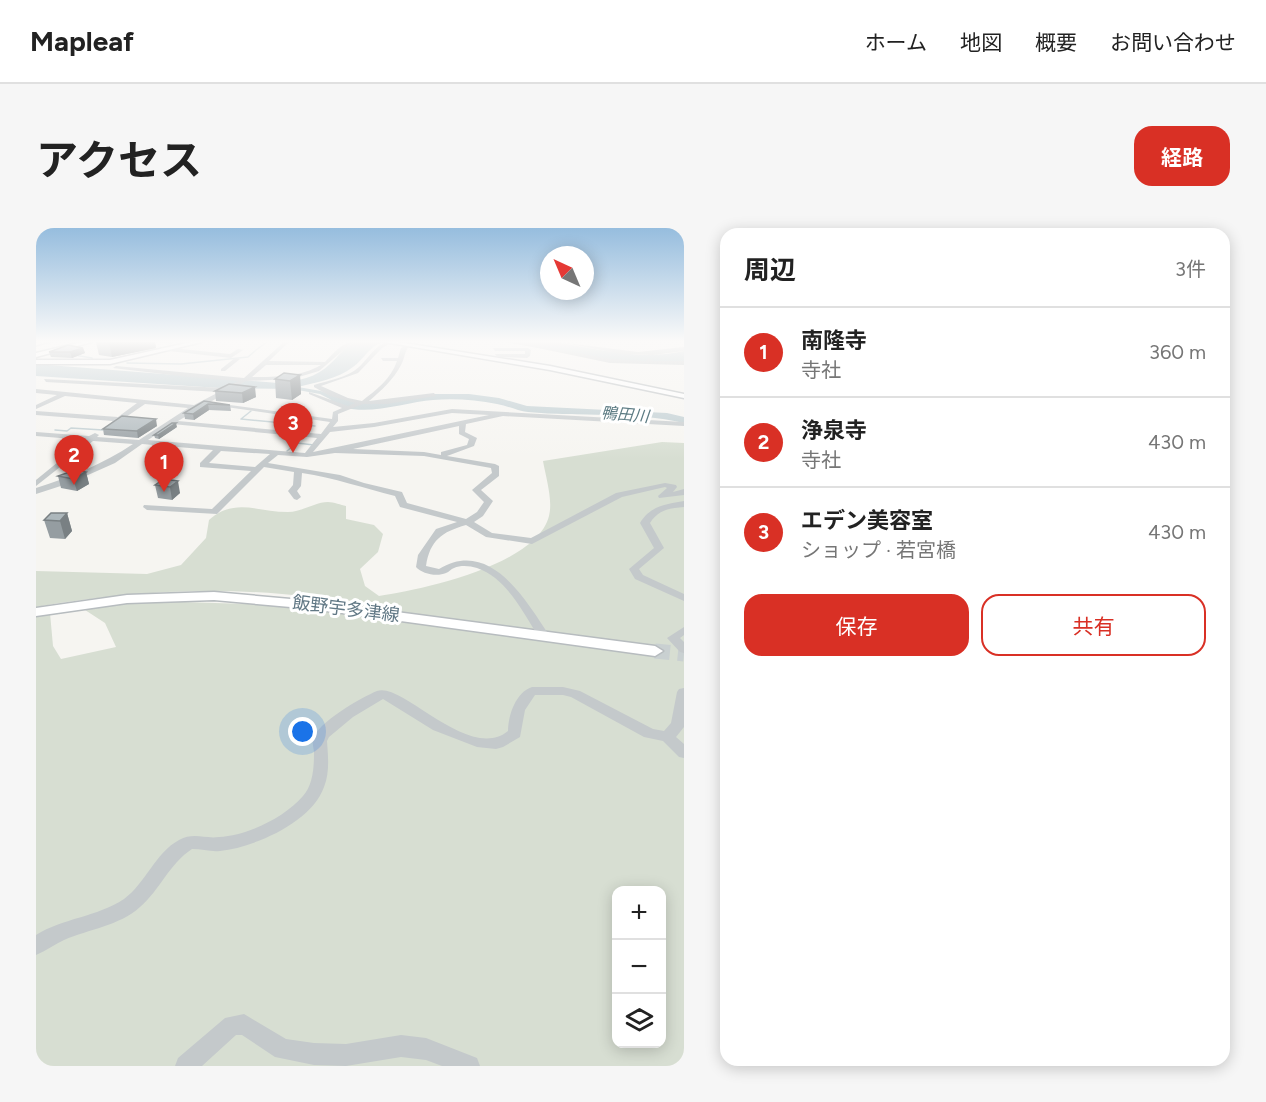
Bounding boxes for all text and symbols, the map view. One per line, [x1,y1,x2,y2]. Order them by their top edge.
text: Mapleaf [30,24,134,58]
text: ホーム [865,30,927,55]
text: 地図 [960,30,1002,55]
text: 概要 [1035,30,1077,55]
text: お問い合わせ [1110,30,1236,55]
button: 経路 [1134,126,1230,186]
text: アクセス [36,135,202,186]
north arrow [540,246,594,300]
text: 周辺 [744,254,796,286]
text: 3件 [1175,257,1206,281]
text: 南隆寺 [801,327,867,354]
text: 1 [759,340,768,364]
text: 360 m [1149,340,1206,364]
text: 寺社 [801,358,841,382]
water label: 鴨田川 [600,403,652,426]
pin: 3 [274,404,312,453]
text: 浄泉寺 [801,417,867,444]
text: 2 [758,430,769,454]
text: 430 m [1148,430,1206,454]
pin: 2 [54,436,93,485]
pin: 1 [144,442,184,492]
text: 寺社 [801,448,841,472]
text: エデン美容室 [801,507,933,534]
text: 3 [758,520,769,544]
text: 430 m [1148,520,1206,544]
text: ショップ · 若宮橋 [801,538,956,562]
street label: 飯野宇多津線 [291,592,401,626]
button: 保存 [744,594,969,656]
button: 共有 [981,594,1206,656]
your location [288,717,317,746]
map controls [612,886,666,1048]
button: + [612,886,666,940]
button: − [612,940,666,994]
button: layers [612,994,666,1048]

